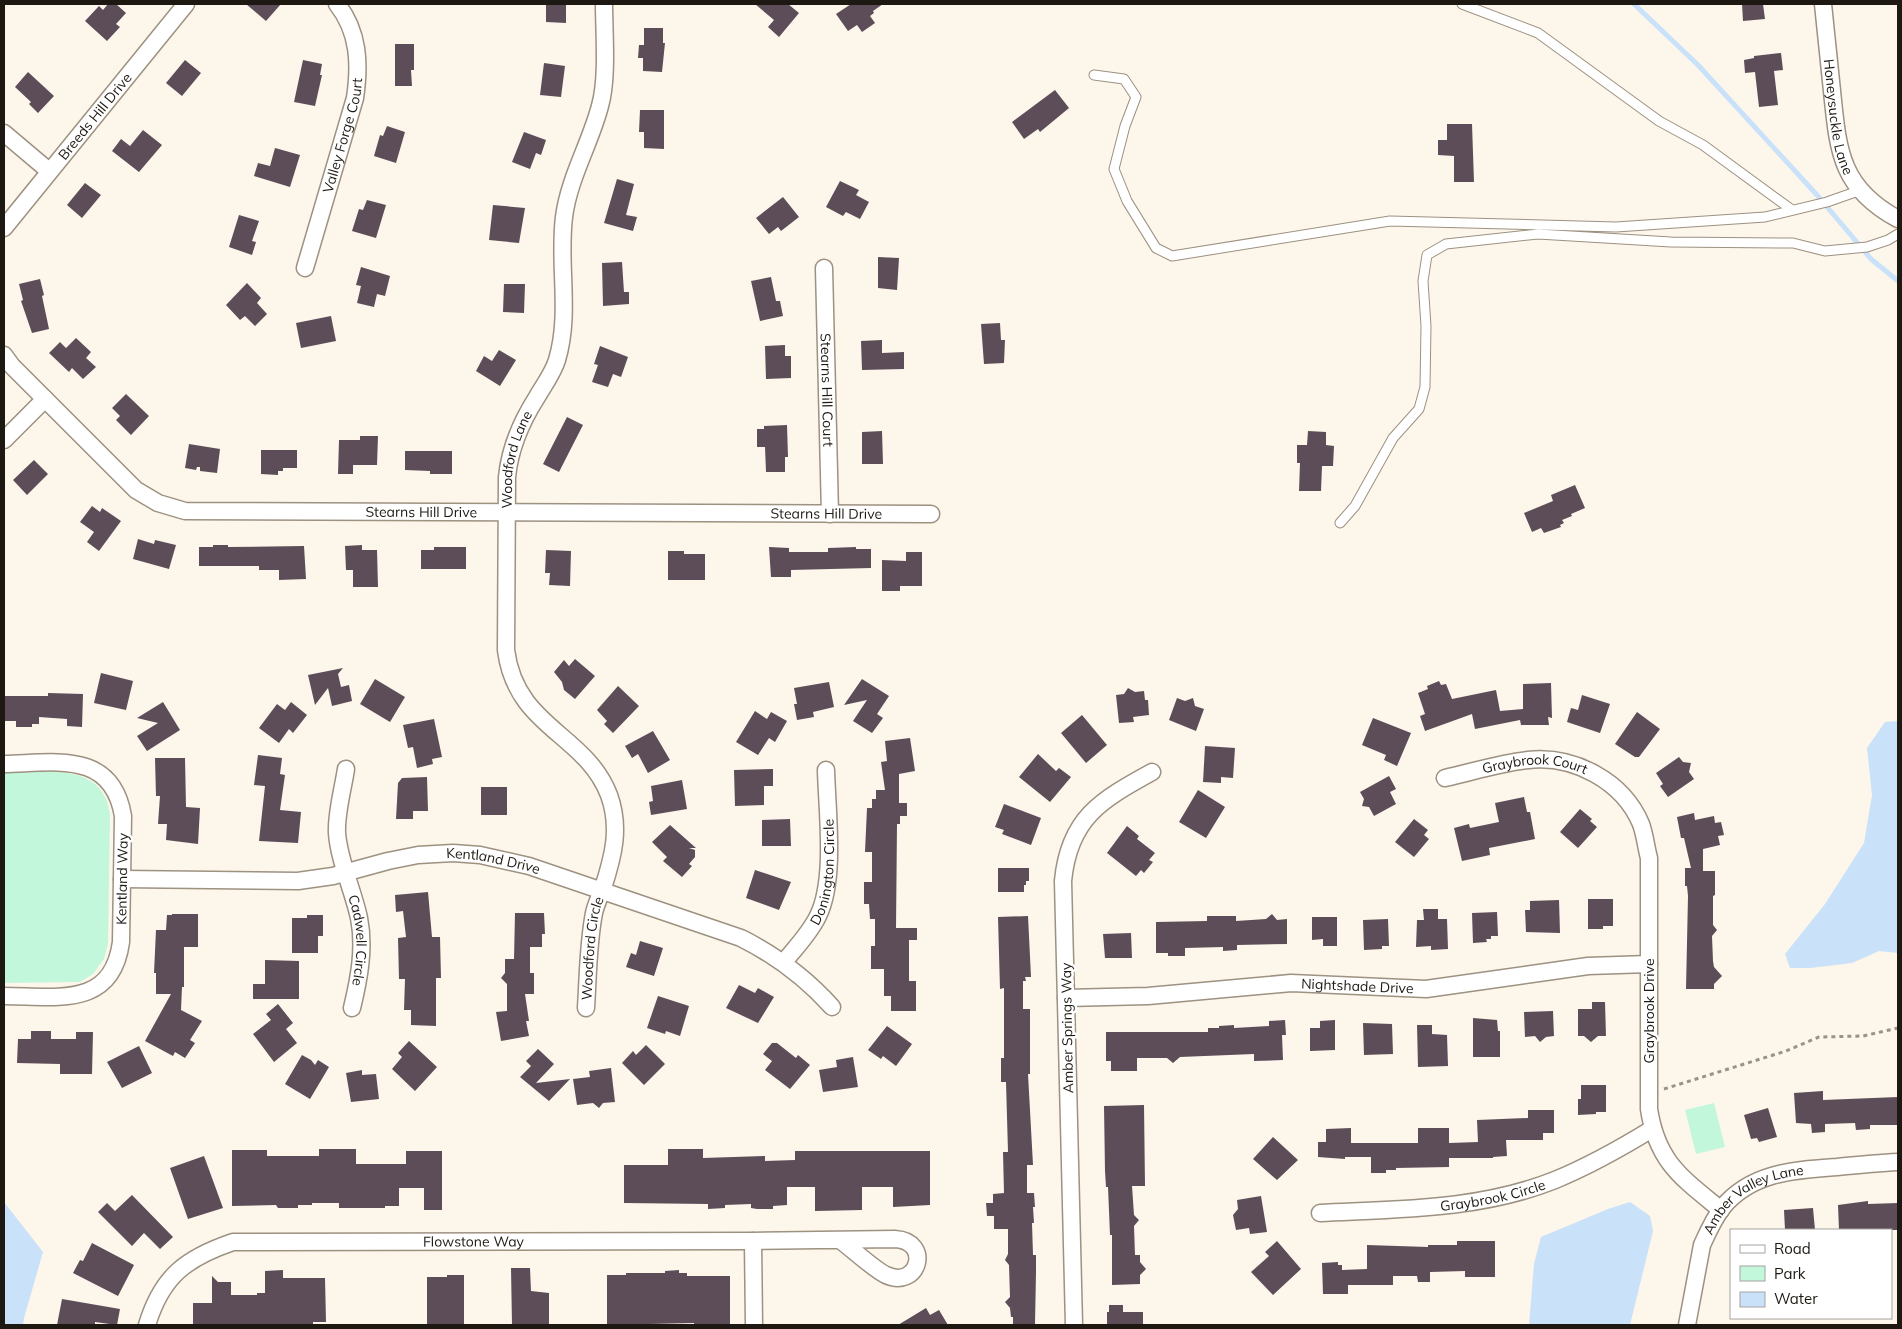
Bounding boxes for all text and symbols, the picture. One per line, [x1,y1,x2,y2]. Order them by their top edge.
street label: Honeysuckle Lane [1820,58,1857,178]
street label: Breeds Hill Drive [54,69,136,163]
street label: Valley Forge Court [319,77,366,195]
street label: Stearns Hill Court [817,333,837,447]
street label: Woodford Lane [498,407,536,508]
street label: Stearns Hill Drive [365,503,477,521]
street label: Stearns Hill Drive [770,504,882,523]
street label: Graybrook Court [1480,750,1591,778]
street label: Donington Circle [806,819,838,928]
street label: Kentland Way [112,832,132,925]
street label: Kentland Drive [446,844,543,878]
street label: Cadwell Circle [344,893,370,987]
street label: Woodford Circle [577,894,608,1001]
street label: Graybrook Drive [1640,958,1658,1064]
street label: Amber Springs Way [1057,962,1077,1093]
street label: Nightshade Drive [1301,974,1414,997]
street label: Amber Valley Lane [1699,1161,1805,1237]
street label: Graybrook Circle [1439,1175,1548,1215]
legend [1730,1229,1892,1319]
street label: Flowstone Way [423,1232,524,1251]
text: Road [1774,1239,1811,1258]
text: Park [1774,1264,1806,1283]
text: Water [1774,1289,1818,1308]

